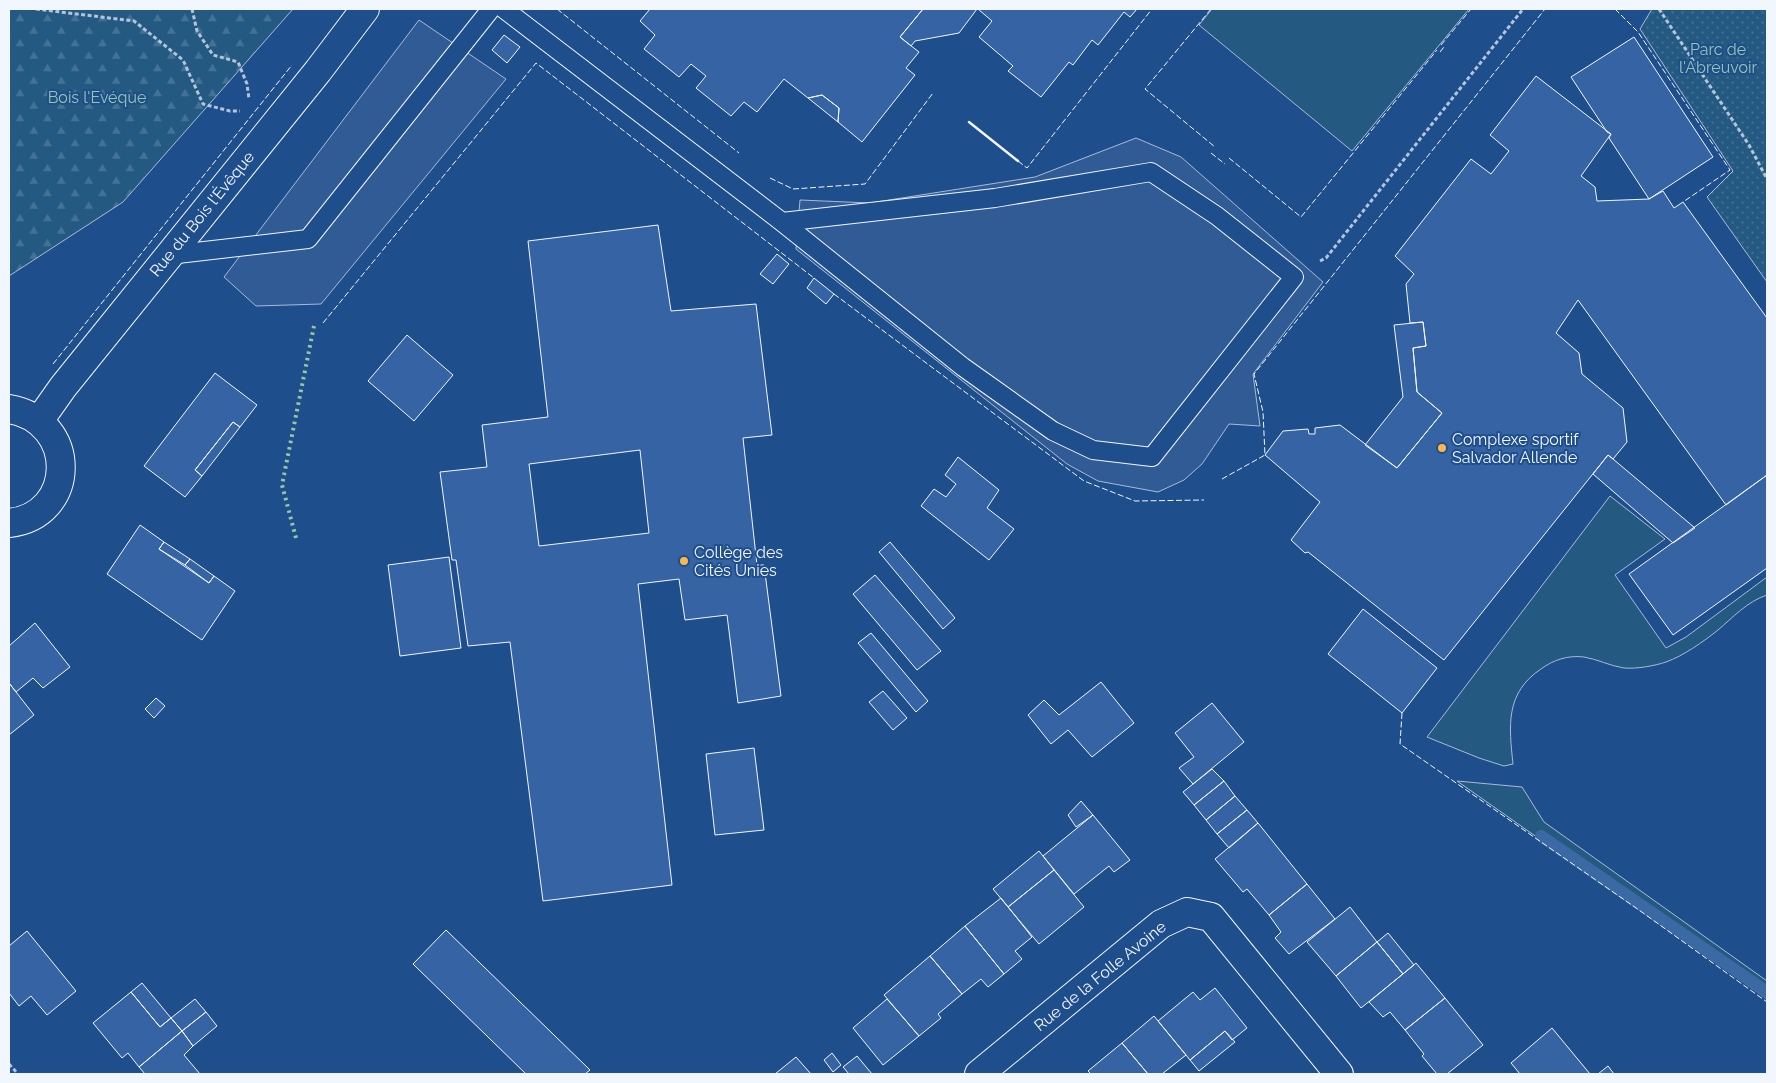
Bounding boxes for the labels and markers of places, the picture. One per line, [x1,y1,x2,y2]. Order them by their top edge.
place label: Complexe sportif Salvador Allende [1452,430,1579,467]
marker: Complexe sportif Salvador Allende [1436,442,1448,454]
place label: Collège des Cités Unies [694,543,783,580]
marker: Collège des Cités Unies [678,555,690,567]

